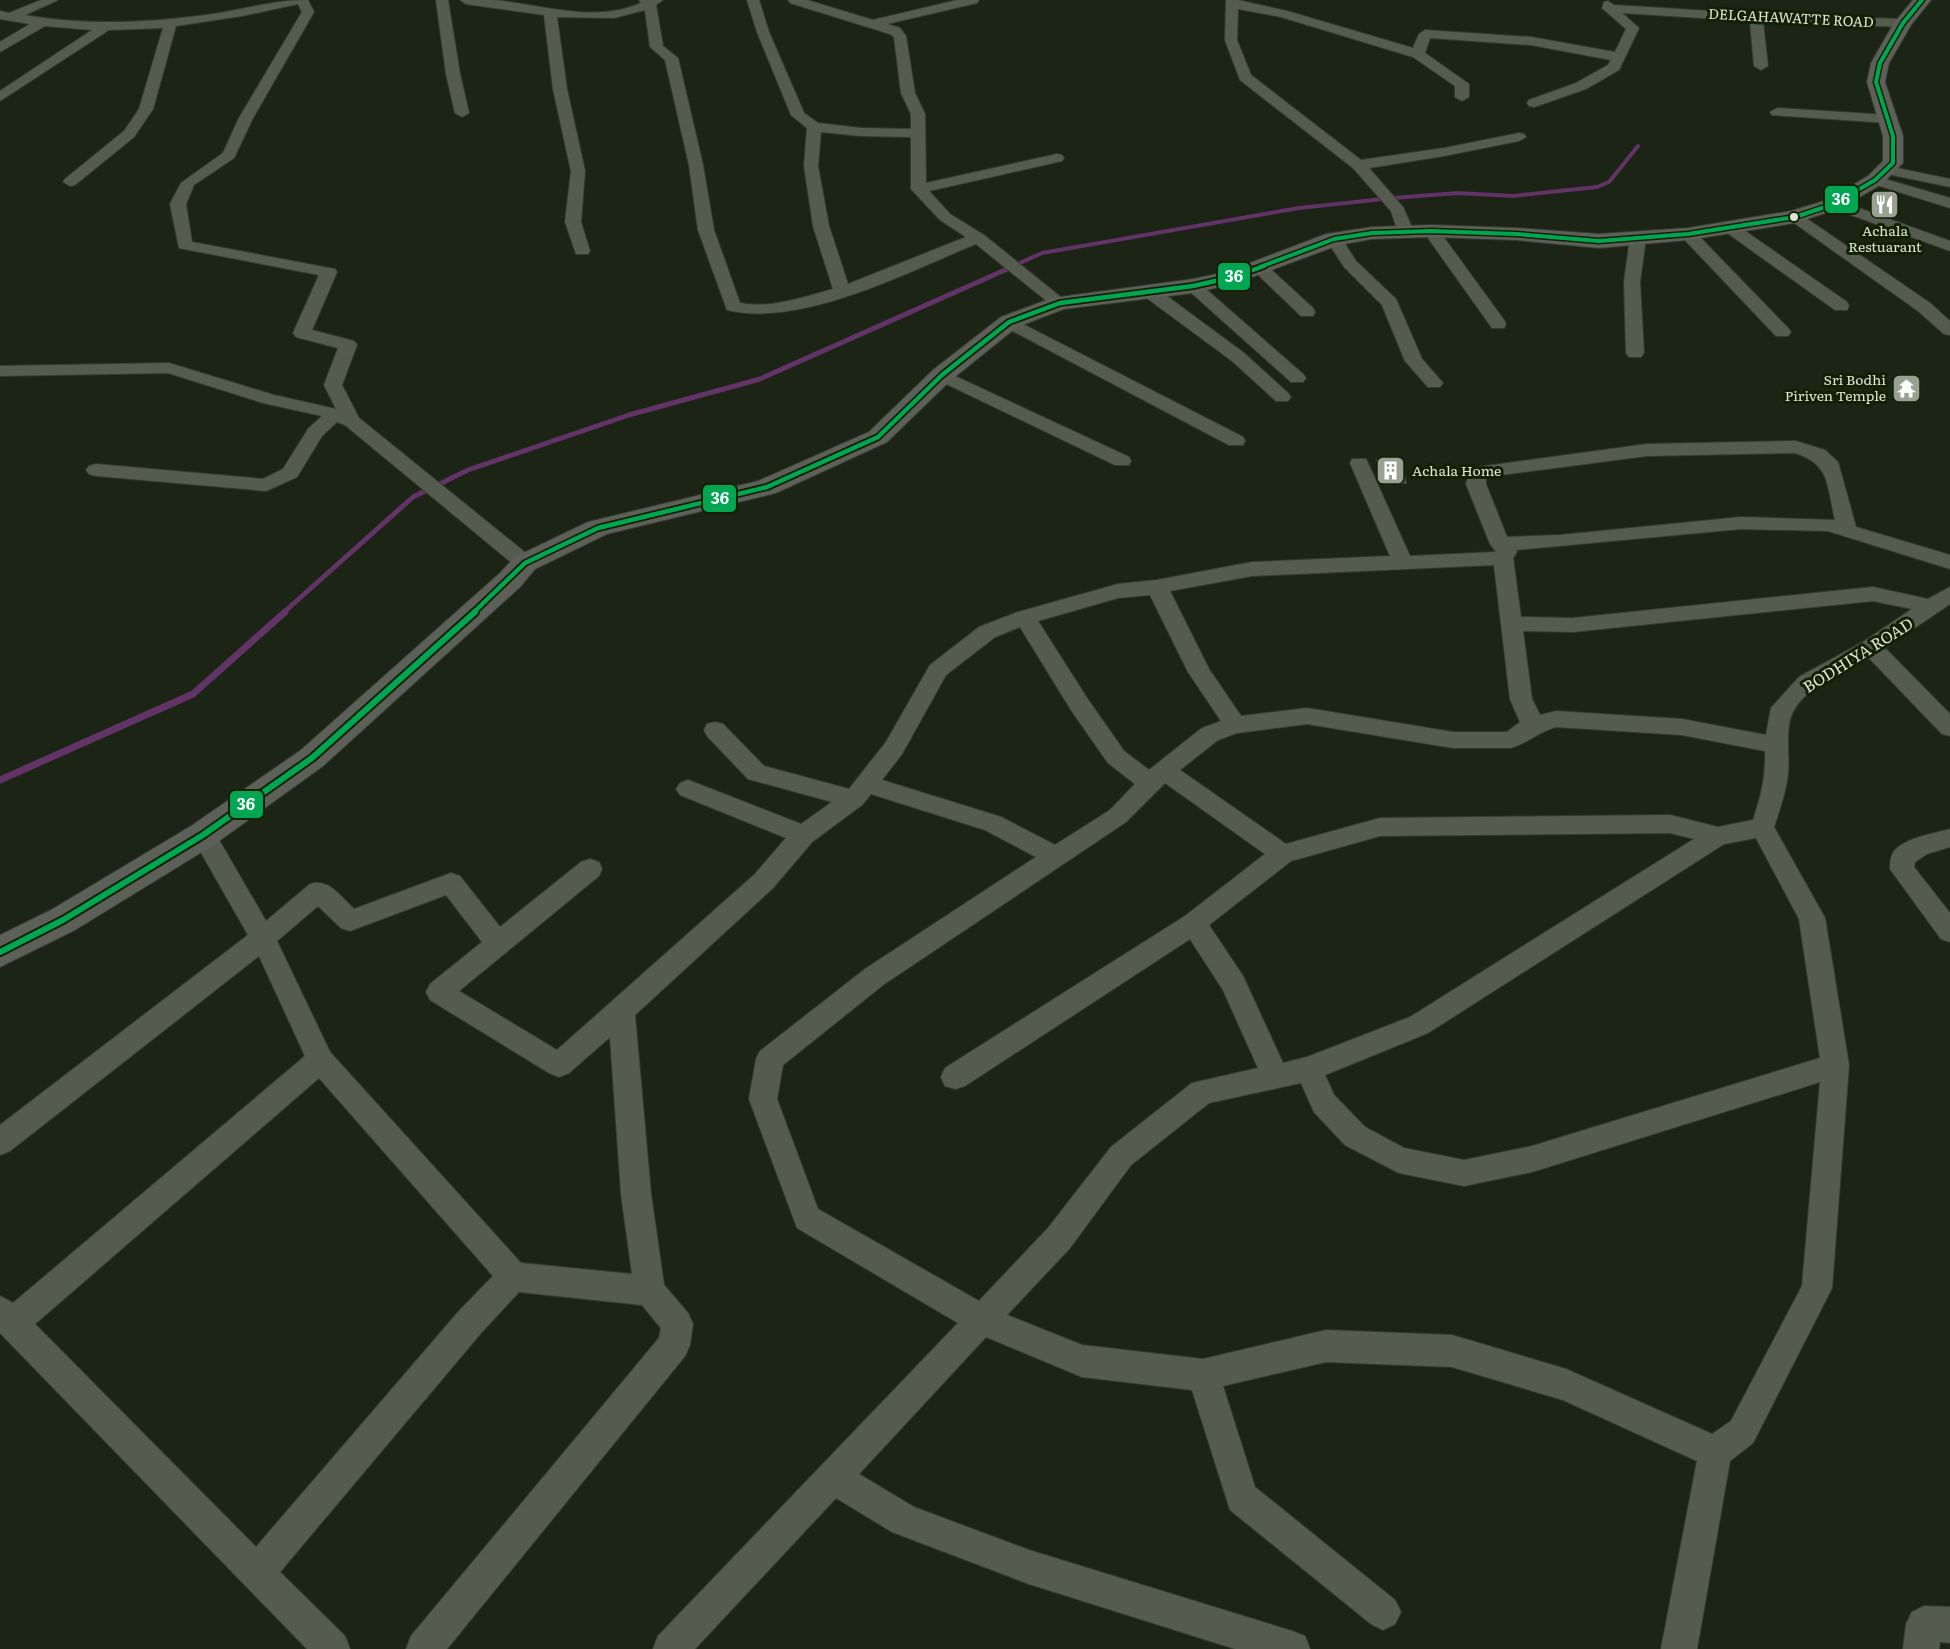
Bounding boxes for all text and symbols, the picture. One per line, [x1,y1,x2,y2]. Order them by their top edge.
street label: DELGAHAWATTE ROAD [1708,3,1875,31]
line badge: 36 [1824,185,1859,214]
text: 36 [1832,186,1850,210]
restaurant icon: Achala Restuarant [1869,188,1901,220]
unlabelled marker [1788,211,1800,223]
place label: Achala Restuarant [1848,220,1922,256]
line badge: 36 [1217,262,1251,291]
text: 36 [1225,263,1243,287]
place label: Sri Bodhi Piriven Temple [1785,369,1886,405]
temple icon: Sri Bodhi Piriven Temple [1891,372,1923,404]
building icon: Achala Home [1375,455,1407,487]
place label: Achala Home [1412,460,1501,480]
line badge: 36 [702,484,737,513]
text: 36 [711,485,729,509]
street label: BODHIYA ROAD [1798,611,1917,698]
line badge: 36 [229,790,264,819]
text: 36 [237,791,255,815]

